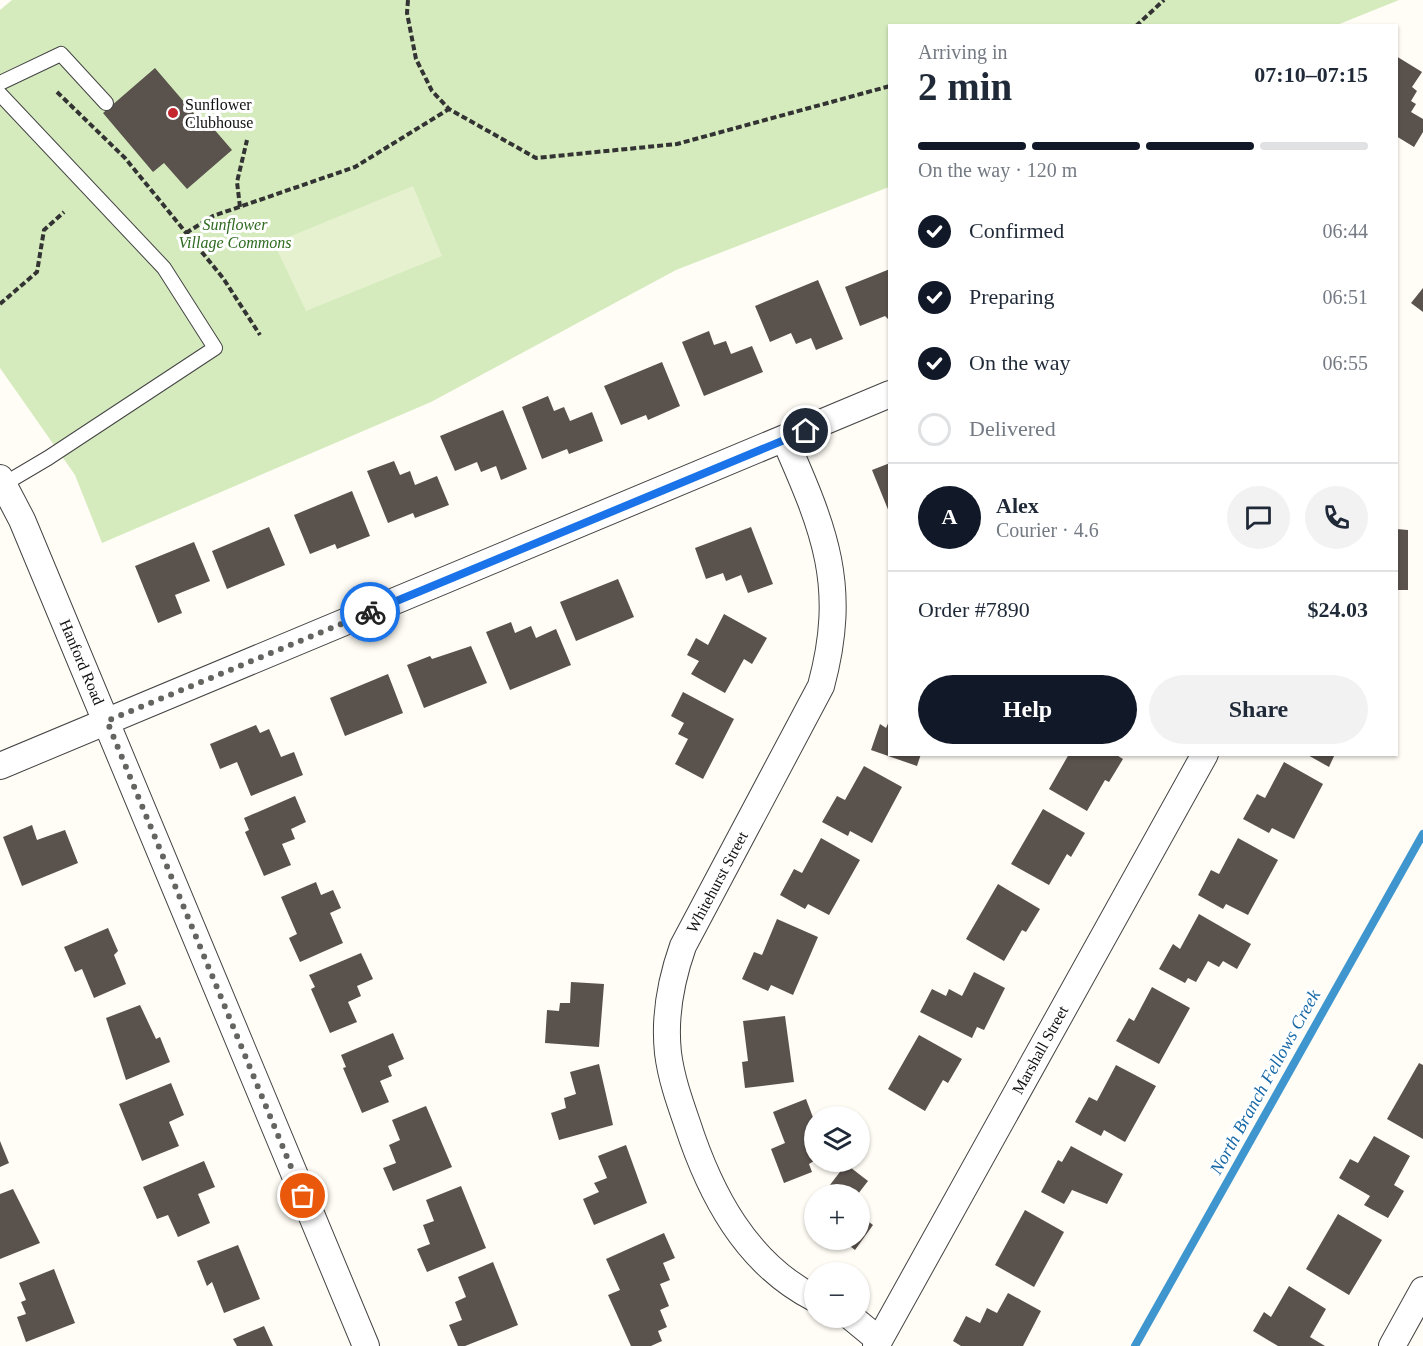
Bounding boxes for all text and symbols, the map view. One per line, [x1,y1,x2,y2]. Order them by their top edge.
text: Arriving in [918,41,1007,63]
text: 07:10–07:15 [1254,62,1368,87]
text: 2 min [918,65,1012,108]
place label: Sunflower Clubhouse [185,96,253,131]
marker: Sunflower Clubhouse [166,106,180,120]
text: On the way · 120 m [918,159,1077,181]
icon: check [918,215,951,248]
park label: Sunflower Village Commons [178,216,292,252]
text: Confirmed [969,218,1064,243]
text: 06:44 [1322,220,1368,242]
icon: check [918,281,951,314]
text: Preparing [969,284,1055,309]
text: 06:51 [1322,286,1368,308]
icon: check [918,347,951,380]
text: On the way [969,350,1070,375]
text: 06:55 [1322,352,1368,374]
pin [780,405,831,456]
icon: home [789,414,822,447]
text: Delivered [969,416,1056,441]
button: chat [1227,486,1290,549]
button: phone [1305,486,1368,549]
text: Alex [996,493,1039,518]
text: A [942,504,957,529]
text: Courier · 4.6 [996,519,1099,541]
courier [340,582,400,642]
icon: bike [354,596,387,629]
text: Order #7890 [918,597,1030,622]
text: $24.03 [1308,597,1368,622]
street label: Hanford Road [56,617,108,707]
button: Help [918,675,1137,744]
button: Share [1149,675,1368,744]
street label: Whitehurst Street [683,828,751,936]
water label: North Branch Fellows Creek [1205,985,1325,1179]
street label: Marshall Street [1009,1002,1072,1097]
map controls [804,1106,870,1328]
button: layers [804,1106,870,1172]
pin [277,1170,328,1221]
icon: bag [286,1179,319,1212]
button: + [804,1184,870,1250]
button: − [804,1262,870,1328]

